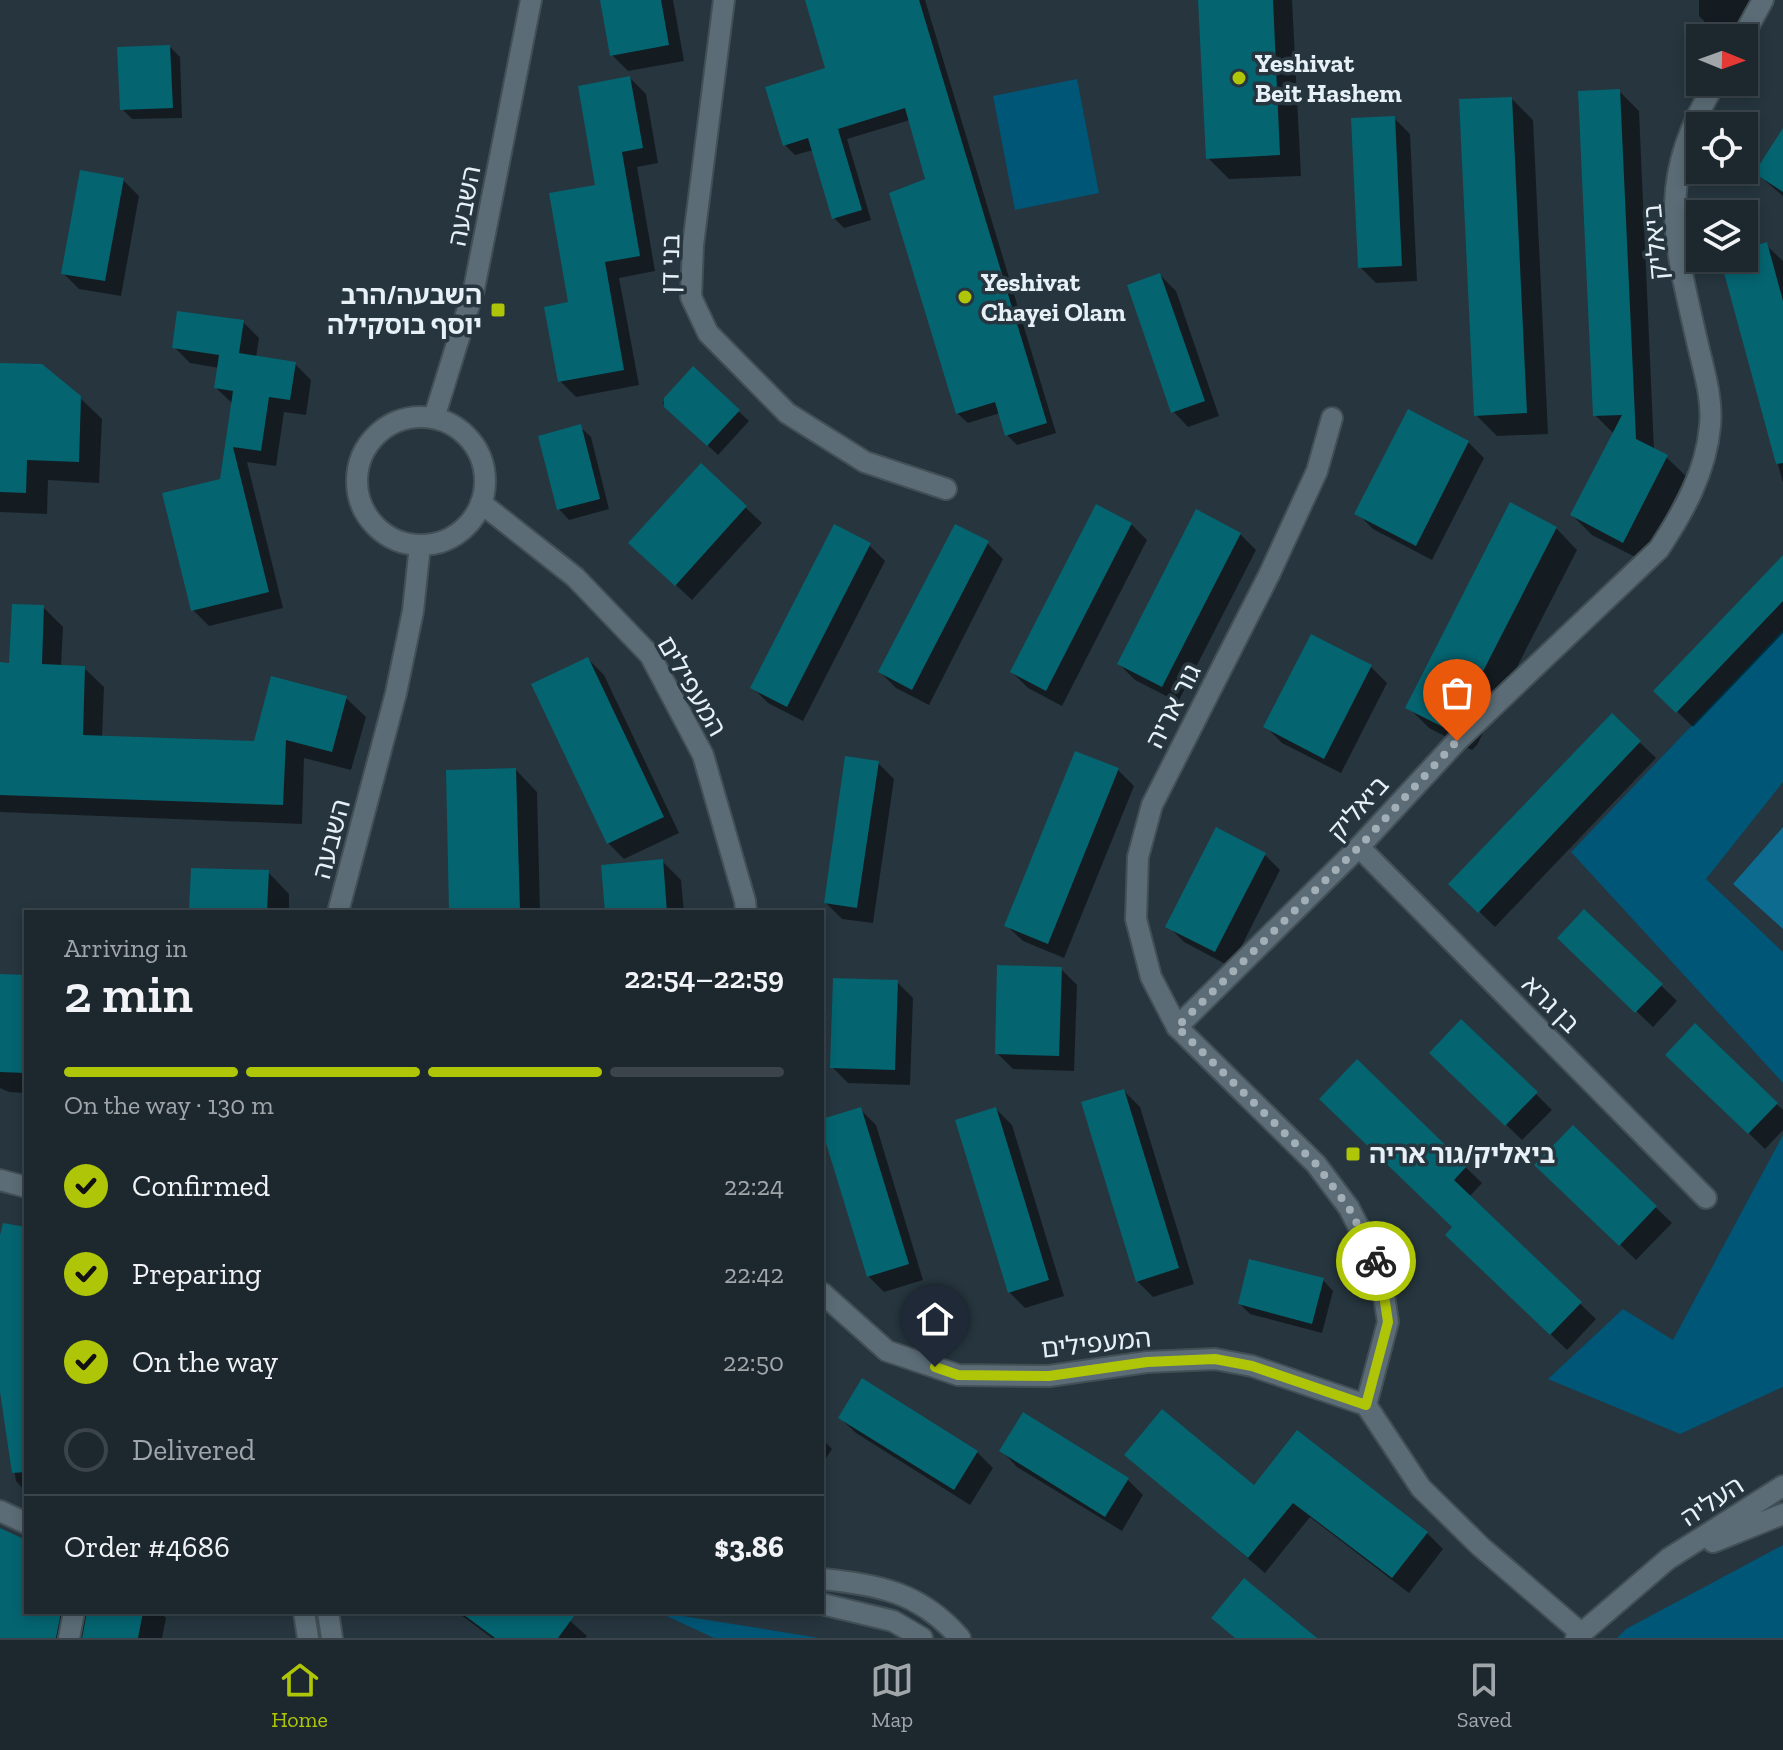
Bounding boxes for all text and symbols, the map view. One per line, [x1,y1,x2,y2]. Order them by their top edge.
north arrow [1686,24,1758,96]
map controls [1686,24,1758,272]
place label: Yeshivat Beit Hashem [1255,47,1402,109]
marker: Yeshivat Beit Hashem [1230,69,1248,87]
button: locate [1686,112,1758,184]
street label: השבעה [441,163,487,249]
button: layers [1686,200,1758,272]
street label: ביאליק [1636,203,1674,281]
street label: בני דן [653,233,687,295]
place label: Yeshivat Chayei Olam [981,266,1126,328]
place label: השבעה/הרב יוסף בוסקילה [327,279,482,341]
marker: Yeshivat Chayei Olam [956,288,974,306]
marker: השבעה/הרב יוסף בוסקילה [489,301,507,319]
street label: המעפילים [651,630,733,742]
street label: גור אריה [1138,658,1208,753]
pin [1423,659,1491,741]
icon: bag [1435,671,1479,715]
street label: ביאליק [1321,769,1395,847]
street label: השבעה [305,796,357,882]
text: Arriving in [64,932,187,964]
text: 22:54–22:59 [624,960,784,996]
text: 2 min [64,963,193,1025]
street label: בן גרא [1515,968,1587,1040]
text: On the way · 130 m [64,1089,274,1121]
place label: ביאליק/גור אריה [1369,1138,1555,1170]
marker: ביאליק/גור אריה [1344,1145,1362,1163]
icon: check [64,1164,108,1208]
text: Confirmed [132,1168,270,1204]
text: 22:24 [724,1170,784,1202]
courier [1336,1221,1416,1301]
icon: bike [1354,1239,1398,1283]
icon: check [64,1252,108,1296]
text: Preparing [132,1256,262,1292]
text: 22:42 [724,1258,784,1290]
pin [901,1285,969,1367]
icon: home [913,1297,957,1341]
street label: המעפילים [1039,1321,1153,1365]
icon: check [64,1340,108,1384]
text: On the way [132,1344,278,1380]
text: 22:50 [723,1346,784,1378]
text: Delivered [132,1432,255,1468]
street label: העליה [1674,1469,1750,1533]
text: Order #4686 [64,1529,230,1565]
text: $3.86 [714,1529,784,1565]
tab: Home [271,1658,328,1733]
tab: Map [870,1658,914,1733]
tab: Saved [1457,1658,1512,1733]

